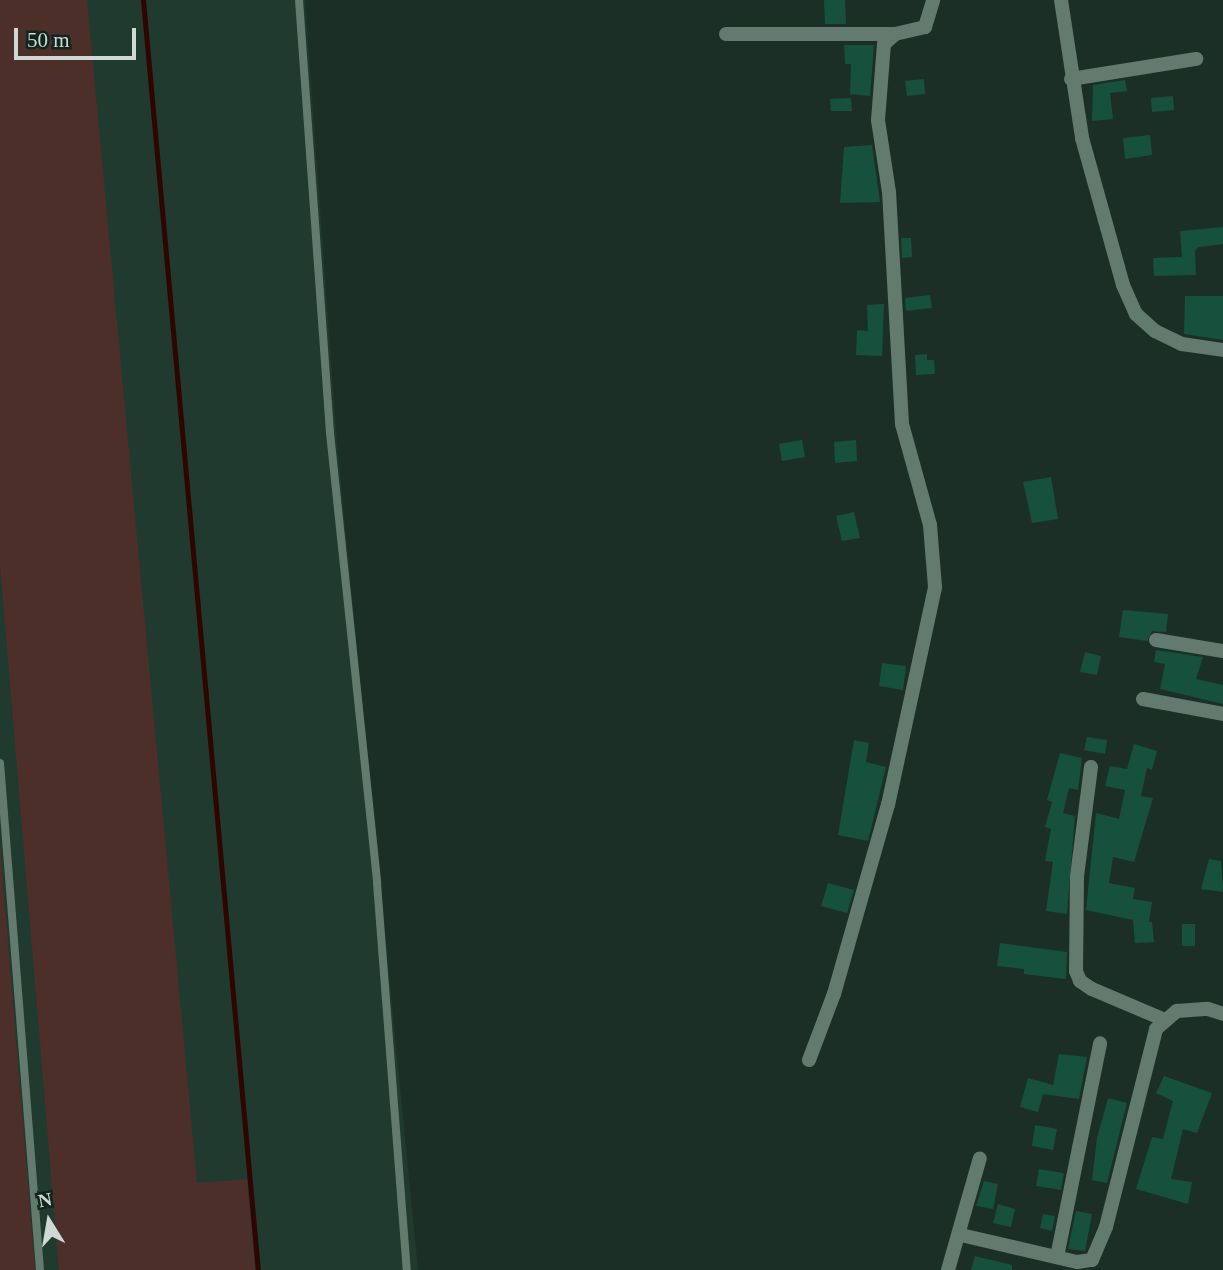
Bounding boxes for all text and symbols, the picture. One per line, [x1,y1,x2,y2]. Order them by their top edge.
scale bar [18,14,140,58]
text: 50 m [27,28,70,52]
north arrow [14,1186,84,1256]
text: N [36,1188,54,1212]

